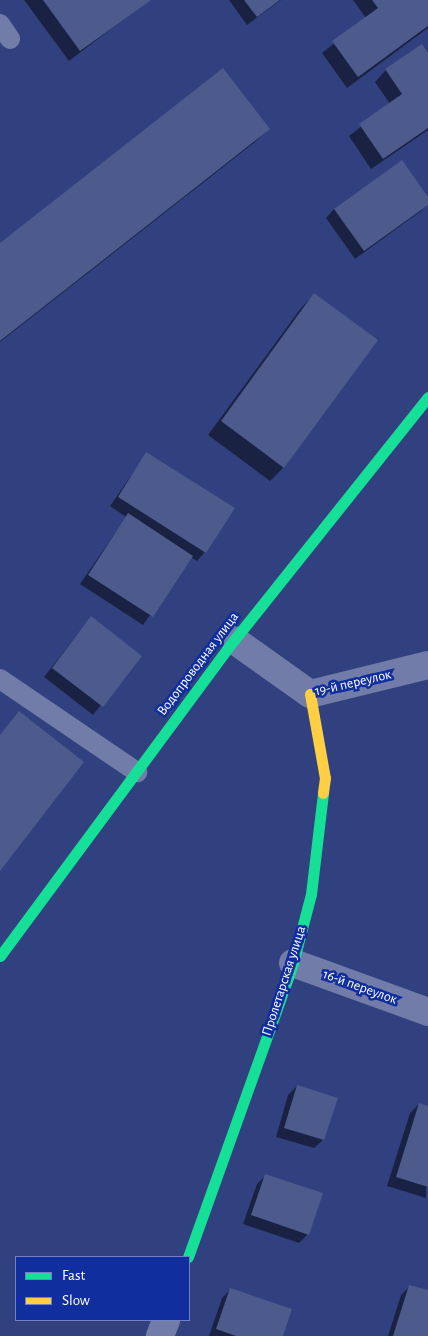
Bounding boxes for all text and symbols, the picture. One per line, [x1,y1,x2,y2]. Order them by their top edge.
street label: Водопроводная улица [154,609,242,719]
street label: 19-й переулок [313,666,393,700]
street label: Пролетарская улица [258,924,310,1038]
street label: 16-й переулок [320,966,400,1008]
legend [15,1256,190,1321]
text: Fast [62,1268,85,1283]
text: Slow [62,1293,90,1308]

